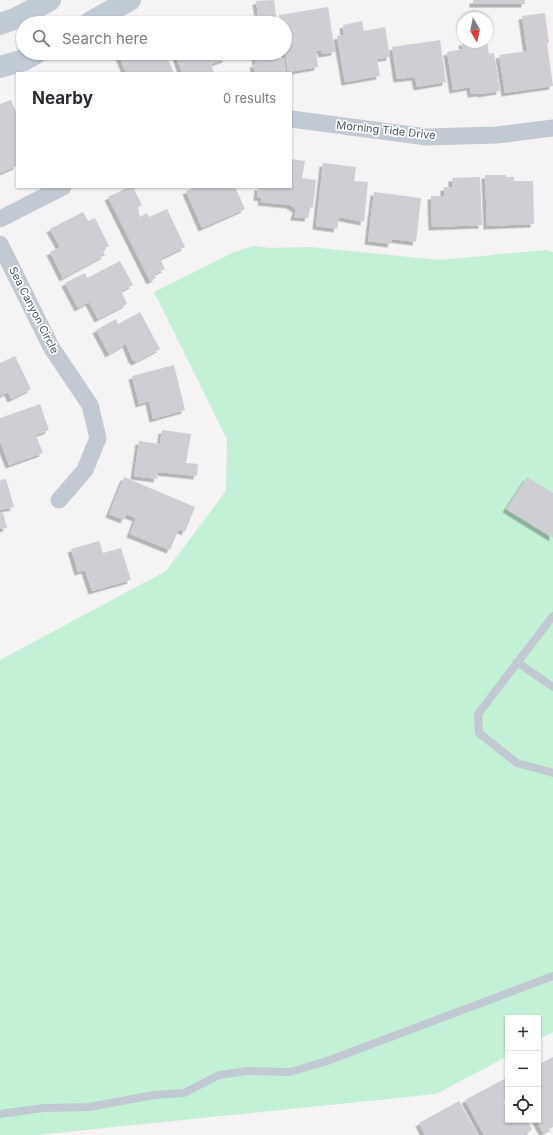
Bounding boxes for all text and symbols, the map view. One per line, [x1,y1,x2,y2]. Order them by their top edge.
north arrow [457,12,493,48]
search box [16,16,292,60]
icon: search [30,27,52,49]
text: Search here [62,29,148,48]
text: Nearby [32,88,93,108]
text: 0 results [223,90,276,106]
street label: Morning Tide Drive [336,118,436,142]
street label: Sea Canyon Circle [6,264,62,356]
map controls [505,1015,541,1123]
button: + [505,1015,541,1051]
button: − [505,1051,541,1087]
button: locate [505,1087,541,1123]

